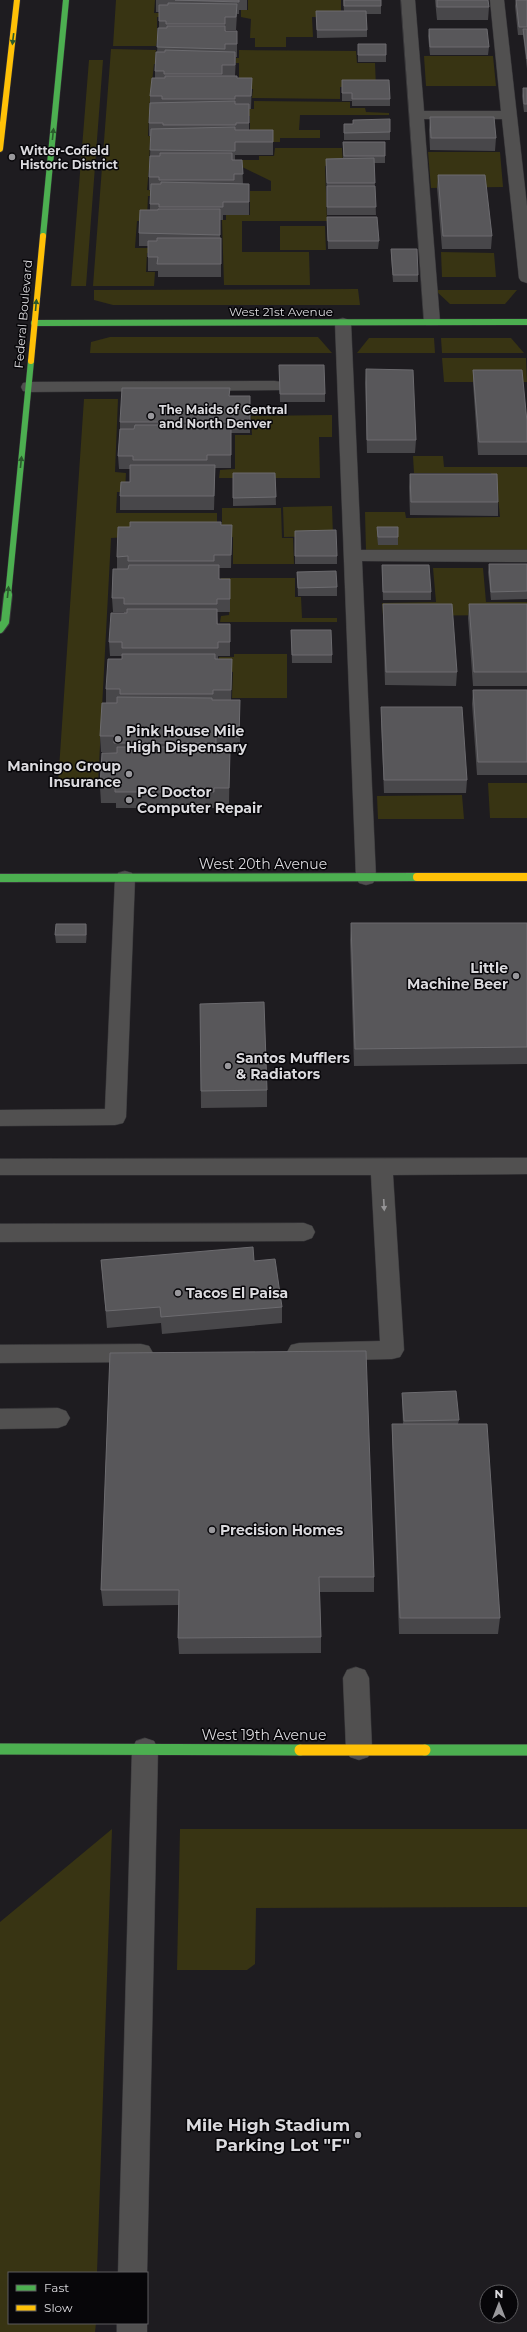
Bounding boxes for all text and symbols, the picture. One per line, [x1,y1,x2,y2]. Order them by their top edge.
one-way arrow [10,33,16,45]
one-way arrow [49,128,56,140]
place label: Witter-Cofield Historic District [20,143,119,172]
marker: Witter-Cofield Historic District [7,152,17,162]
street label: Federal Boulevard [11,259,35,369]
one-way arrow [33,299,39,311]
street label: West 21st Avenue [229,304,333,319]
place label: The Maids of Central and North Denver [159,402,287,431]
marker: The Maids of Central and North Denver [146,411,156,421]
one-way arrow [18,456,24,468]
one-way arrow [5,586,12,598]
place label: Pink House Mile High Dispensary [126,722,247,756]
marker: Pink House Mile High Dispensary [113,734,123,744]
place label: Maningo Group Insurance [7,757,121,791]
marker: Maningo Group Insurance [124,769,134,779]
place label: PC Doctor Computer Repair [137,783,262,817]
marker: PC Doctor Computer Repair [124,795,134,805]
street label: West 20th Avenue [199,855,327,873]
place label: Little Machine Beer [407,959,508,993]
marker: Little Machine Beer [511,971,521,981]
place label: Santos Mufflers & Radiators [236,1049,351,1083]
marker: Santos Mufflers & Radiators [223,1061,233,1071]
one-way arrow [380,1199,387,1211]
place label: Tacos El Paisa [186,1284,288,1302]
marker: Tacos El Paisa [173,1288,183,1298]
place label: Precision Homes [220,1521,344,1539]
marker: Precision Homes [207,1525,217,1535]
street label: West 19th Avenue [202,1726,326,1744]
place label: Mile High Stadium Parking Lot "F" [186,2115,350,2155]
marker: Mile High Stadium Parking Lot "F" [353,2130,363,2140]
legend [8,2272,148,2324]
text: Fast [44,2280,69,2295]
north arrow [479,2284,519,2324]
text: N [495,2287,503,2301]
text: Slow [44,2300,73,2315]

